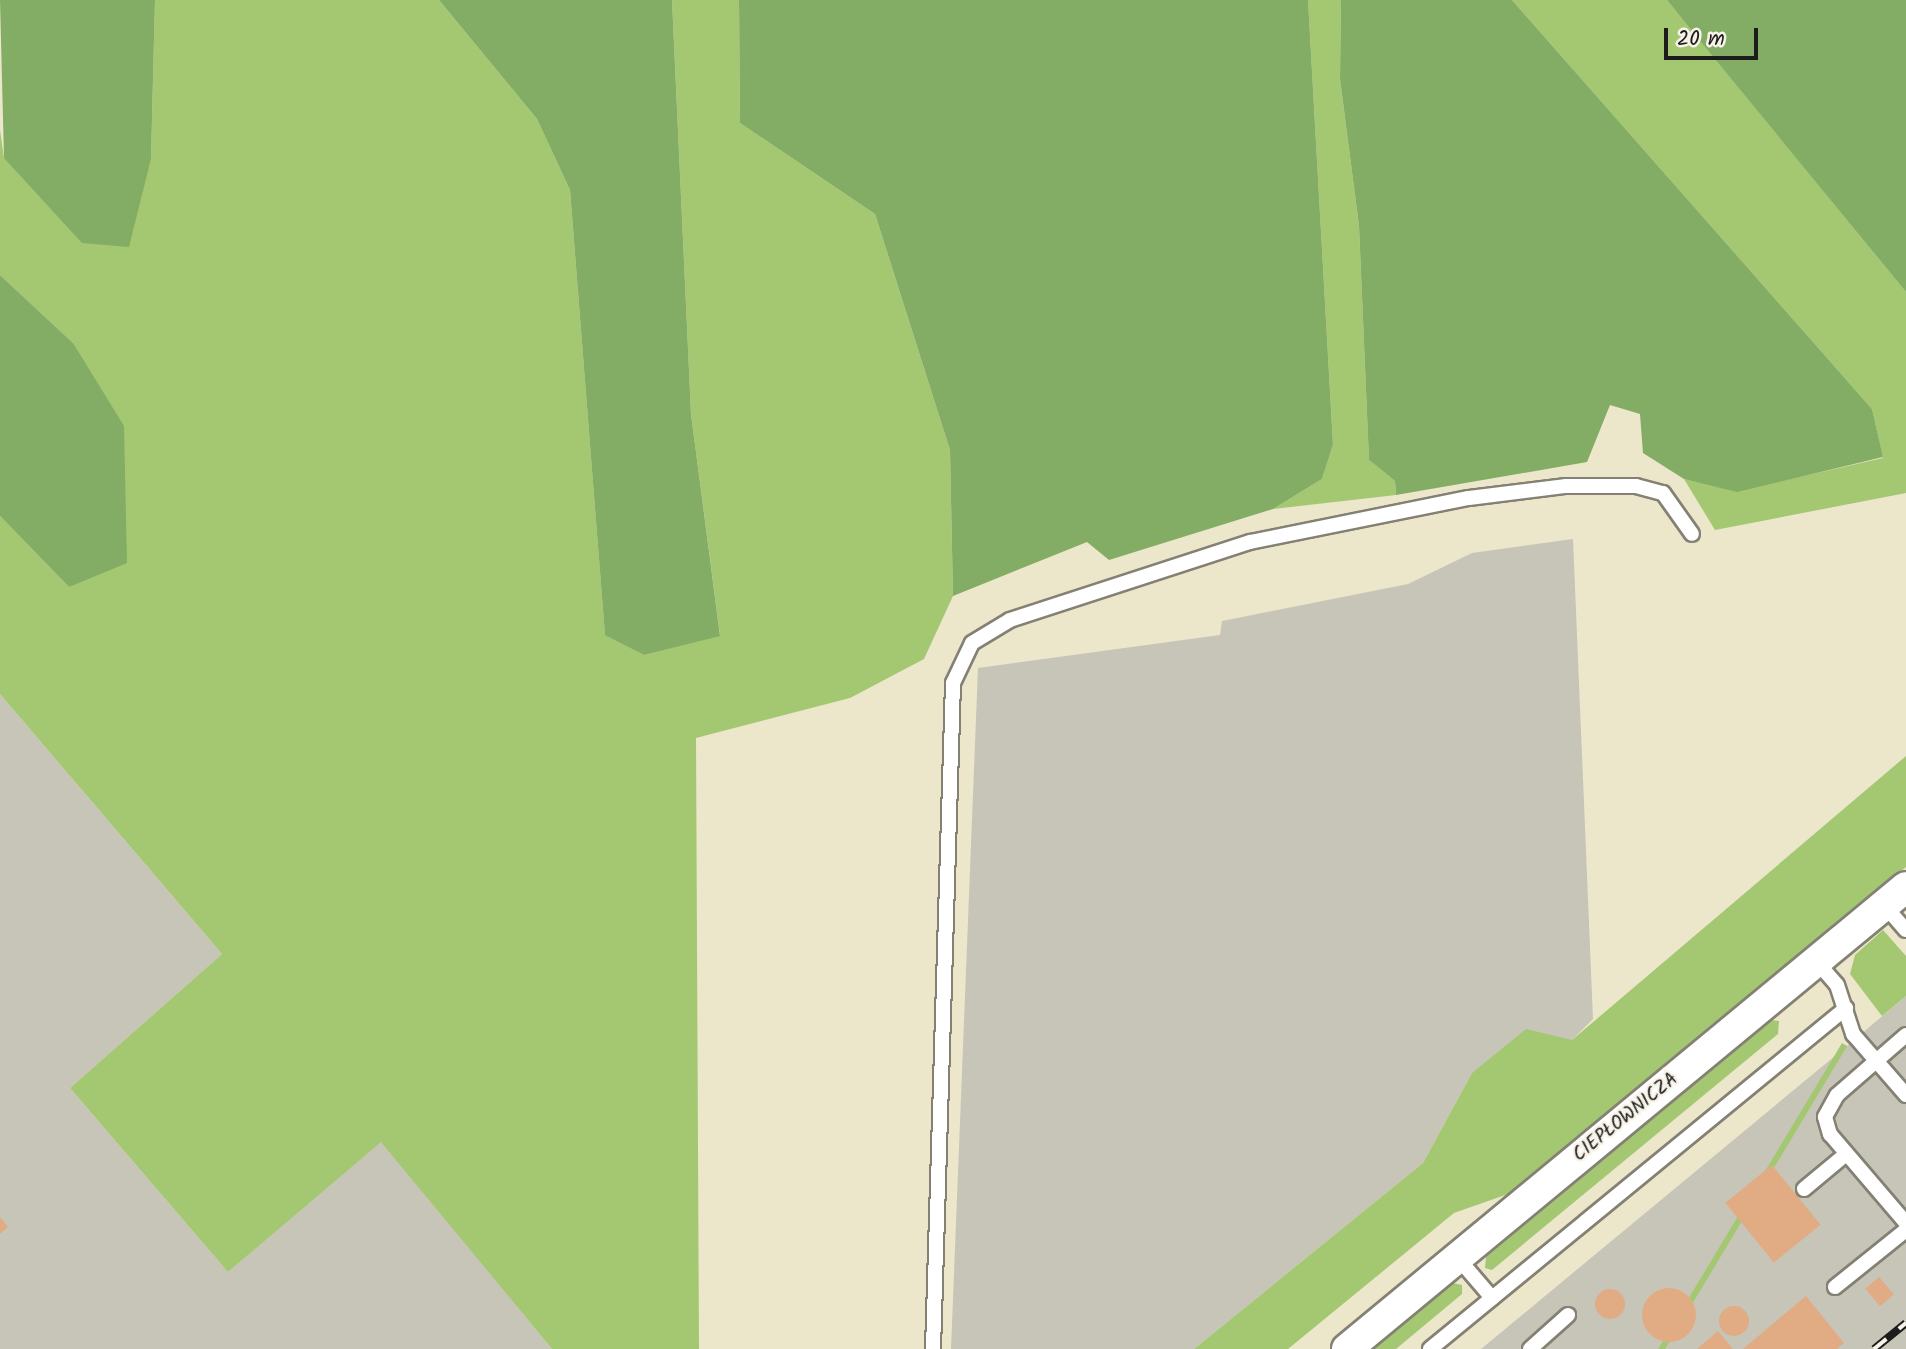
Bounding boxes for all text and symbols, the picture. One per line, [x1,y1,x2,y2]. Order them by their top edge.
scale bar [1668,14,1762,58]
text: 20 m [1677,23,1725,56]
street label: CIEPŁOWNICZA [1569,1069,1683,1167]

